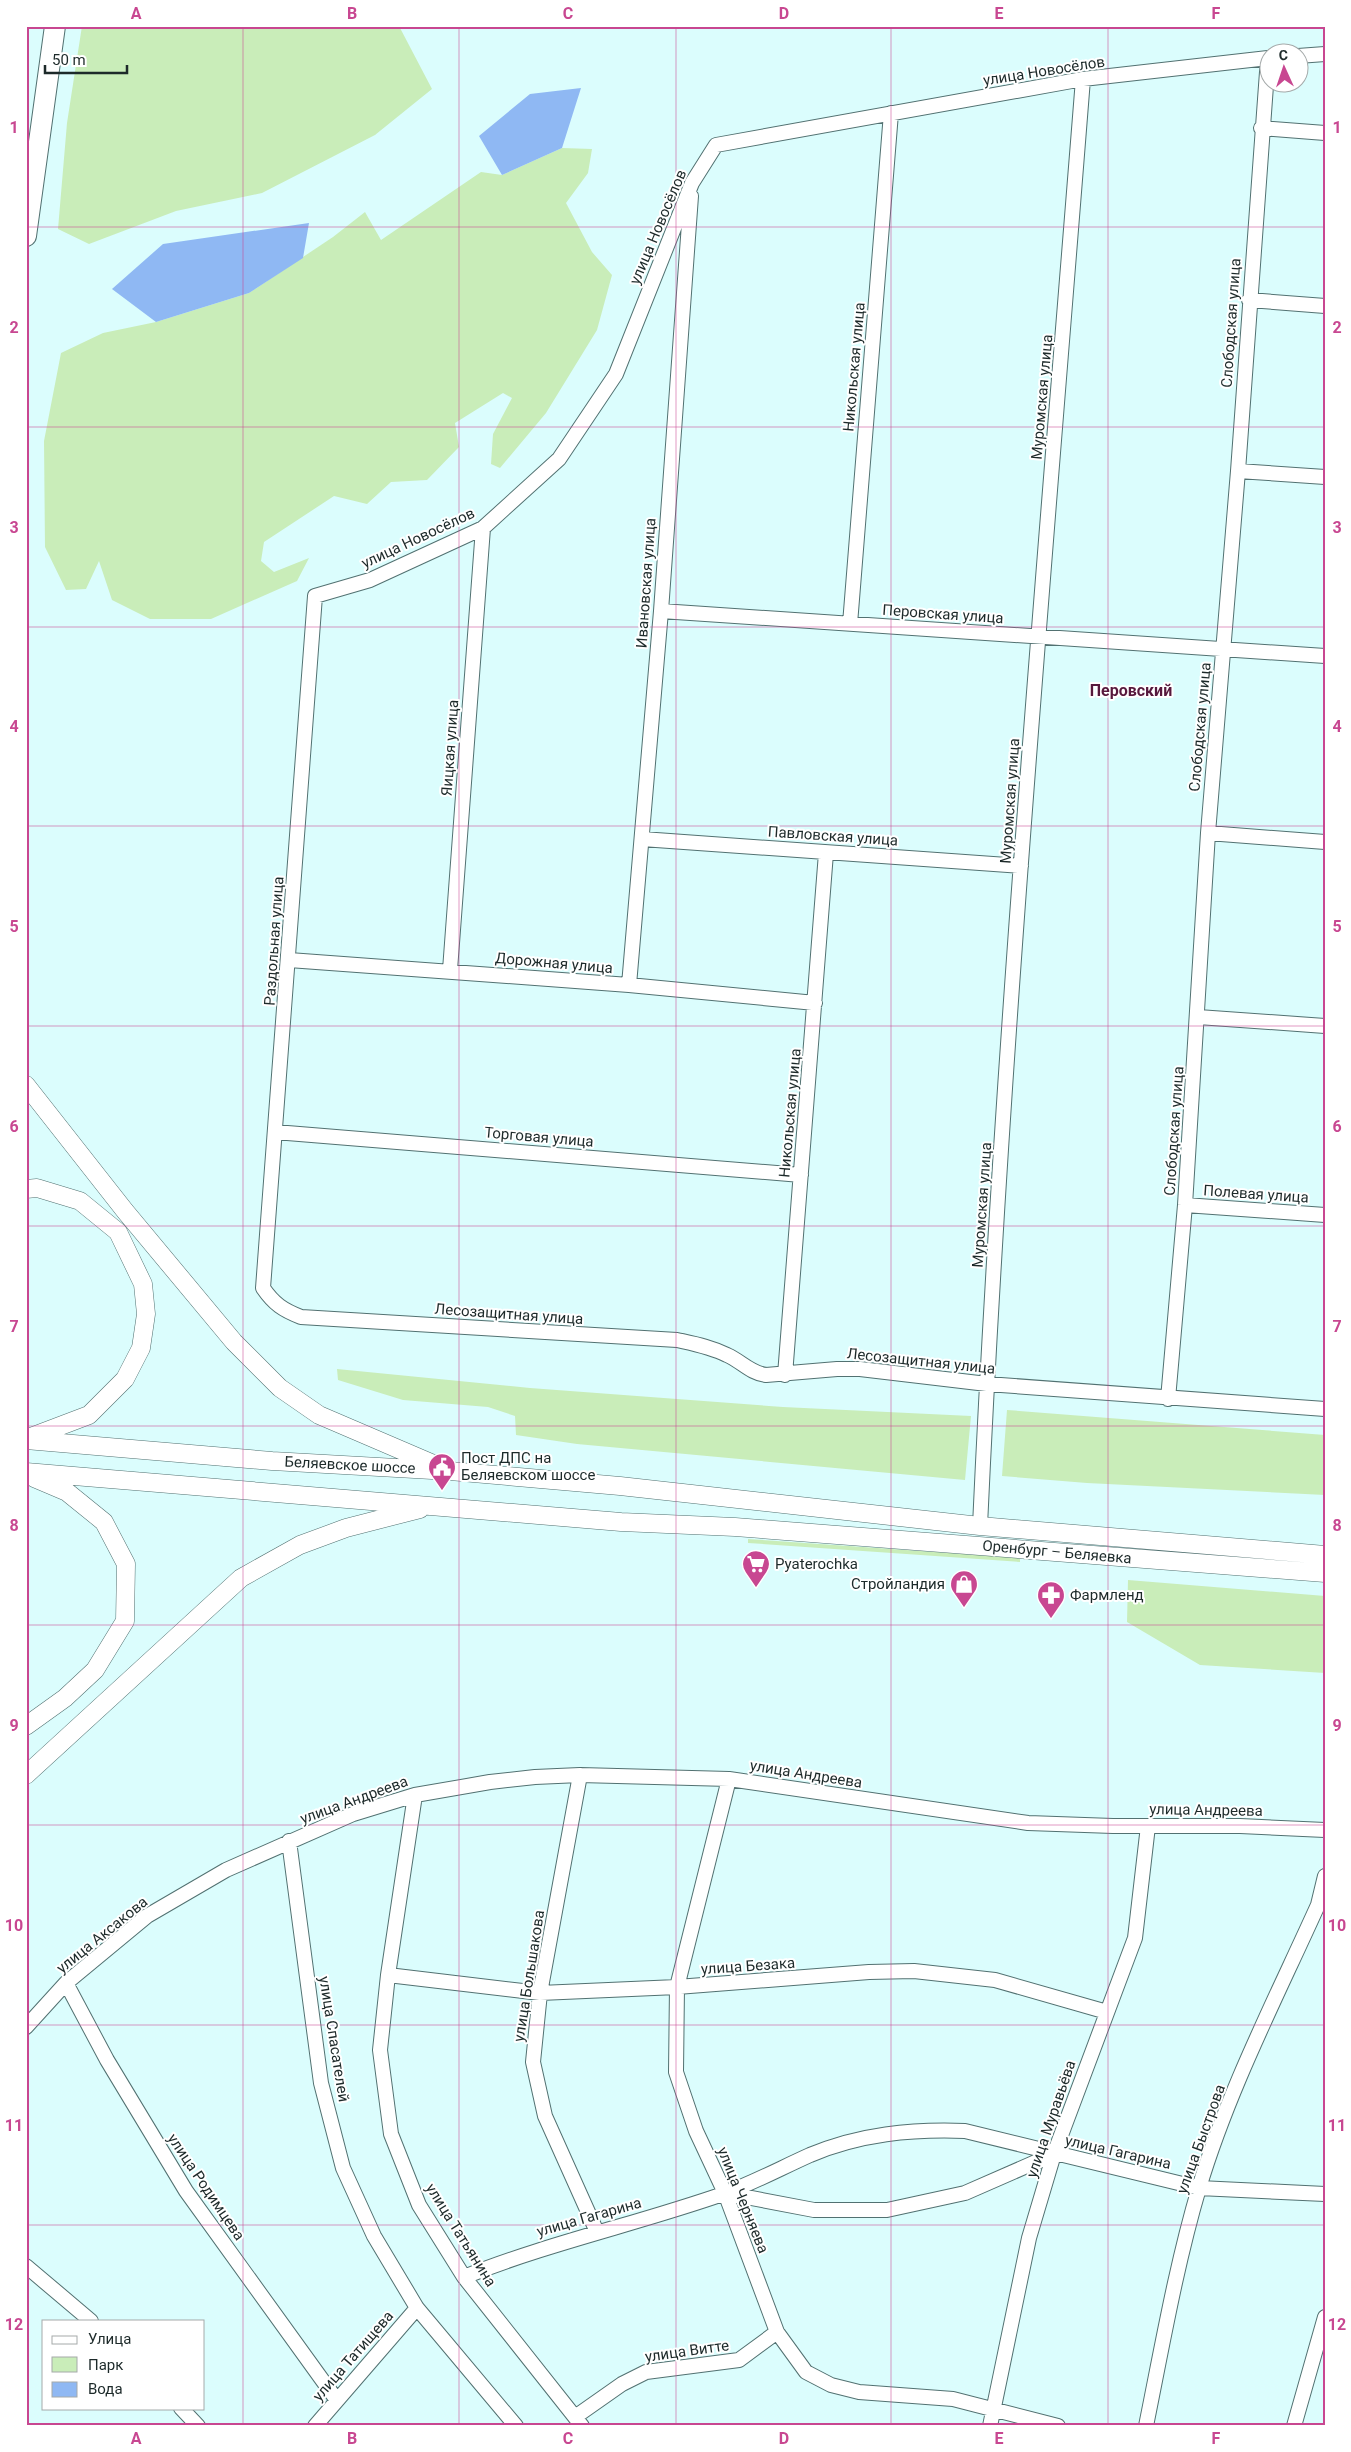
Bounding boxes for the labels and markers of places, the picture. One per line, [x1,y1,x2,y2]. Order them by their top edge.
place label: Пост ДПС на Беляевском шоссе [461,1449,595,1484]
public building icon: Пост ДПС на Беляевском шоссе [427,1452,457,1491]
supermarket icon: Pyaterochka [741,1549,771,1588]
place label: Pyaterochka [775,1555,858,1573]
shop icon: Стройландия [949,1569,979,1608]
place label: Стройландия [851,1575,945,1593]
pharmacy icon: Фармленд [1036,1580,1066,1619]
place label: Фармленд [1070,1586,1144,1604]

